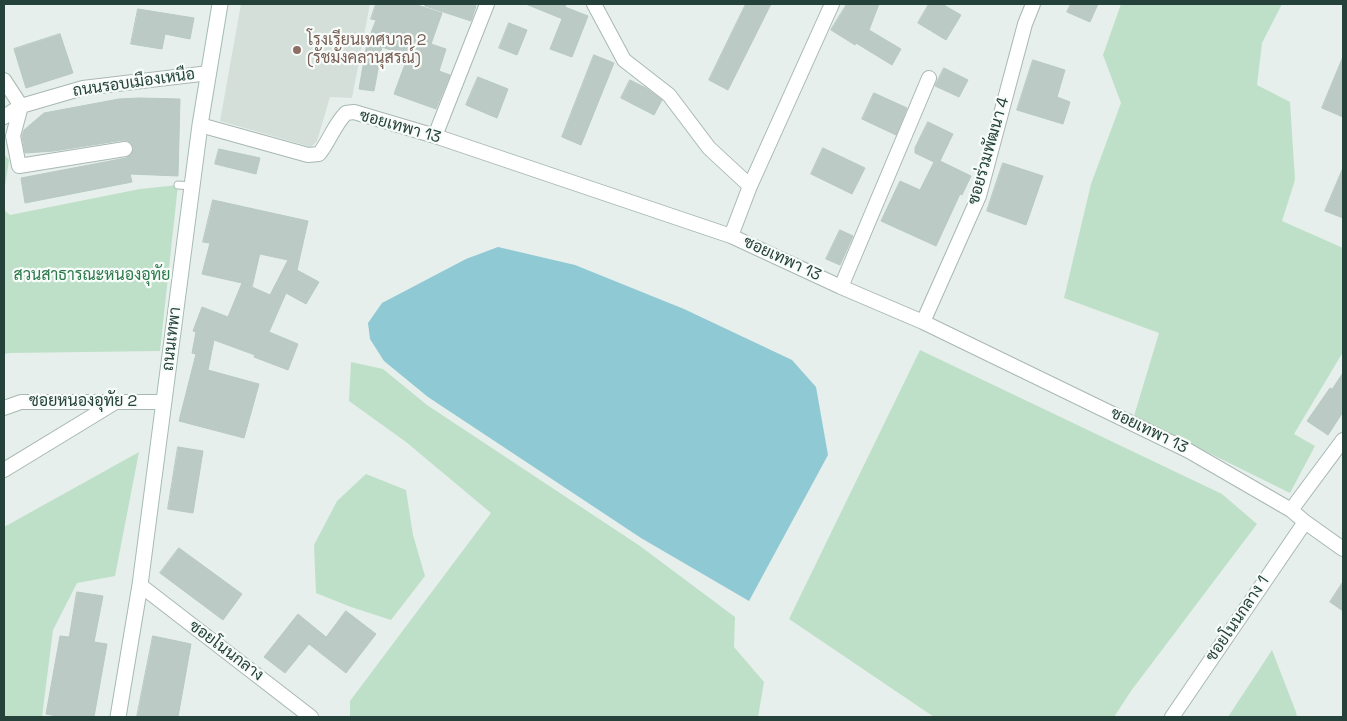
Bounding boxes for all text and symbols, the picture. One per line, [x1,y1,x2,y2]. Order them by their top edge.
place label: โรงเรียนเทศบาล 2 (รัชมังคลานุสรณ์) [307,31,426,69]
marker: โรงเรียนเทศบาล 2 (รัชมังคลานุสรณ์) [291,44,303,56]
street label: ถนนรอบเมืองเหนือ [72,65,196,101]
street label: ซอยร่วมพัฒนา 4 [964,95,1014,207]
street label: ซอยเทพา 13 [357,106,443,148]
street label: ซอยเทพา 13 [740,233,824,285]
park label: สวนสาธารณะหนองอุทัย [14,266,170,286]
street label: ถนนเทพา [159,306,185,372]
street label: ซอยหนองอุทัย 2 [29,392,137,412]
street label: ซอยเทพา 13 [1107,404,1191,458]
street label: ซอยโนนกลาง 1 [1202,573,1274,665]
street label: ซอยโนนกลาง [185,617,267,685]

